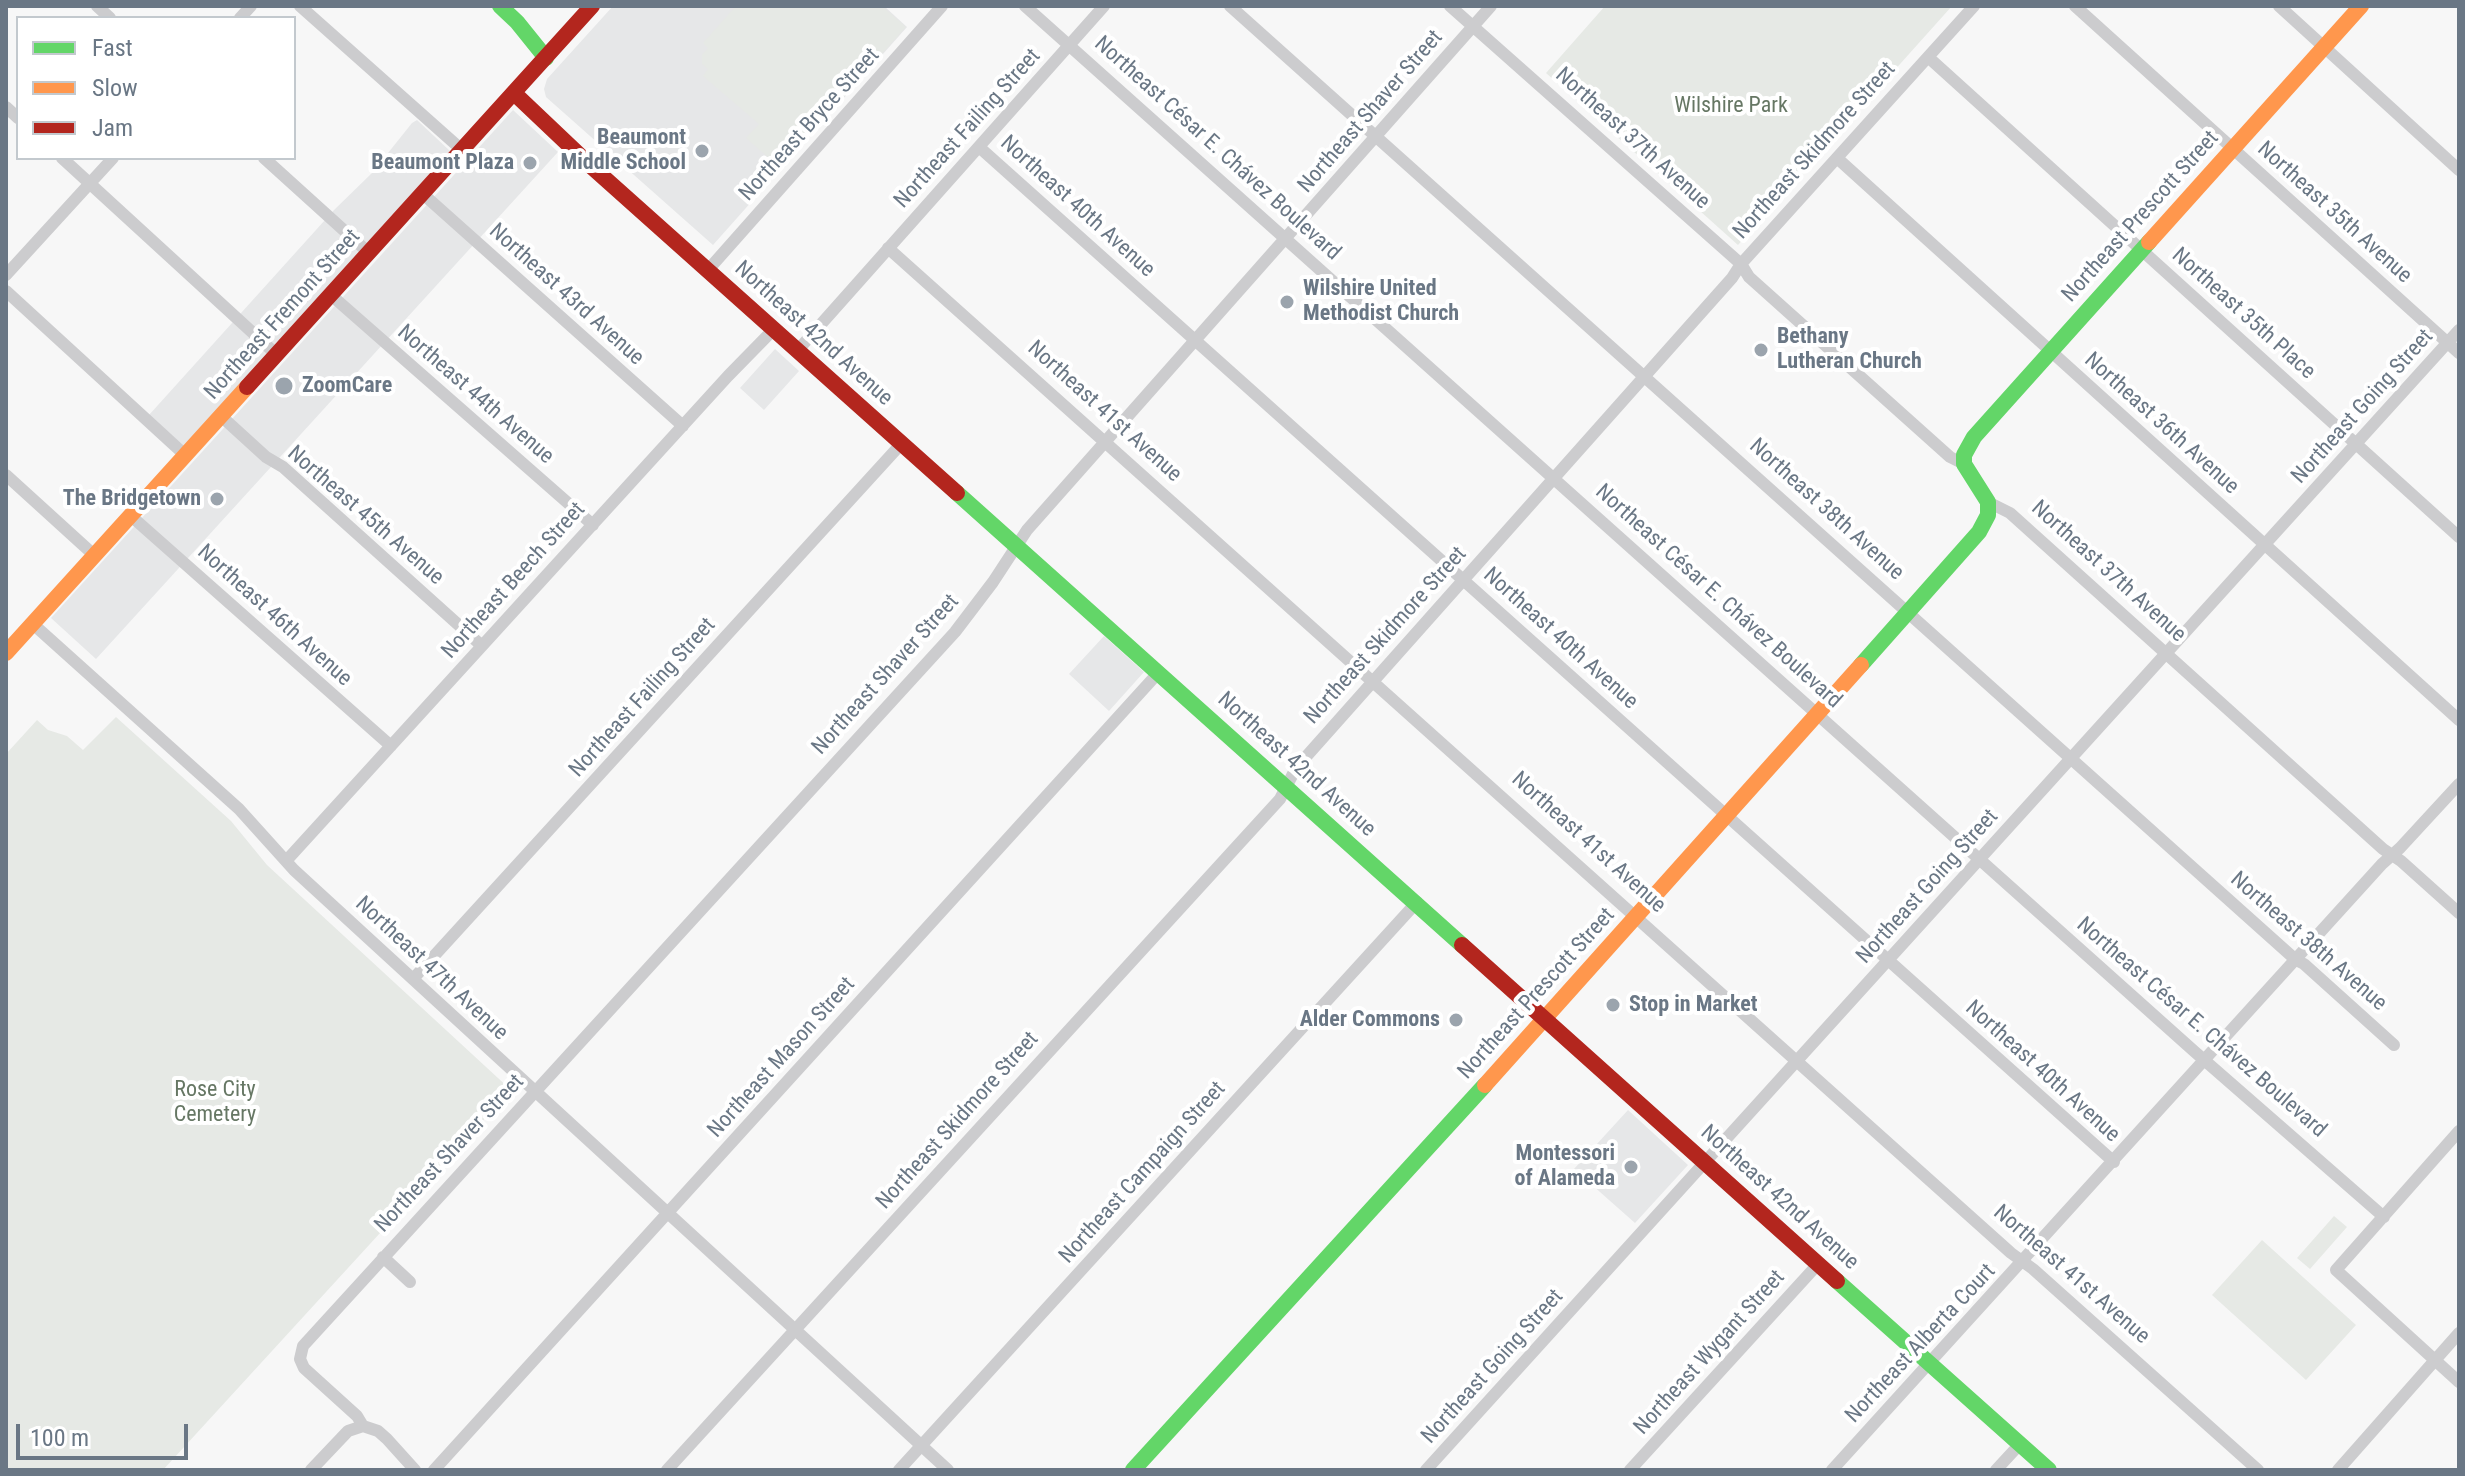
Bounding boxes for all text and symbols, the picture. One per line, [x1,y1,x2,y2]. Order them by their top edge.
legend [16,16,296,160]
street label: Northeast Shaver Street [1293,25,1449,199]
street label: Northeast César E. Chávez Boulevard [1088,31,1346,267]
text: Fast [92,34,133,62]
street label: Northeast Bryce Street [734,43,886,207]
street label: Northeast Failing Street [889,44,1047,214]
street label: Northeast Skidmore Street [1728,57,1902,245]
street label: Northeast 37th Avenue [1549,63,1715,215]
text: Slow [92,74,138,102]
park label: Wilshire Park [1674,93,1788,119]
text: Jam [92,114,133,142]
place label: Beaumont Middle School [561,125,686,176]
street label: Northeast Prescott Street [2057,126,2225,308]
street label: Northeast 40th Avenue [994,131,1160,283]
street label: Northeast 35th Avenue [2251,137,2417,289]
marker: Beaumont Middle School [693,142,711,160]
place label: Beaumont Plaza [371,150,514,176]
marker: Beaumont Plaza [521,154,539,172]
street label: Northeast 43rd Avenue [483,219,649,371]
street label: Northeast Fremont Street [200,224,366,406]
street label: Northeast 35th Place [2166,243,2320,385]
street label: Northeast 42nd Avenue [729,256,897,412]
place label: Wilshire United Methodist Church [1303,276,1459,328]
marker: Wilshire United Methodist Church [1278,293,1296,311]
street label: Northeast 44th Avenue [391,320,559,470]
place label: Bethany Lutheran Church [1777,324,1922,376]
street label: Northeast Going Street [2287,324,2439,490]
street label: Northeast 41st Avenue [1022,336,1186,488]
marker: Bethany Lutheran Church [1752,341,1770,359]
street label: Northeast 36th Avenue [2078,348,2244,500]
place label: ZoomCare [302,373,392,399]
marker: ZoomCare [273,375,295,397]
street label: Northeast 38th Avenue [1743,434,1909,586]
street label: Northeast 45th Avenue [281,441,449,591]
street label: Northeast César E. Chávez Boulevard [1589,479,1847,715]
place label: The Bridgetown [63,486,201,512]
marker: The Bridgetown [208,490,226,508]
street label: Northeast 37th Avenue [2025,496,2191,648]
street label: Northeast Beech Street [437,497,591,665]
street label: Northeast 46th Avenue [191,540,357,692]
street label: Northeast Skidmore Street [1299,542,1473,730]
street label: Northeast 40th Avenue [1477,563,1643,715]
street label: Northeast Shaver Street [807,589,965,761]
street label: Northeast Failing Street [564,613,722,783]
street label: Northeast 42nd Avenue [1212,687,1380,843]
street label: Northeast 41st Avenue [1506,767,1670,919]
street label: Northeast Going Street [1852,804,2004,970]
street label: Northeast 38th Avenue [2224,867,2392,1017]
street label: Northeast 47th Avenue [349,892,513,1046]
street label: Northeast Prescott Street [1453,903,1621,1085]
street label: Northeast César E. Chávez Boulevard [2071,912,2331,1144]
street label: Northeast Mason Street [703,972,861,1144]
place label: Stop in Market [1629,992,1758,1018]
marker: Stop in Market [1604,996,1622,1014]
street label: Northeast 40th Avenue [1959,996,2125,1148]
place label: Alder Commons [1300,1007,1440,1033]
marker: Alder Commons [1447,1011,1465,1029]
street label: Northeast Skidmore Street [871,1027,1045,1215]
street label: Northeast Shaver Street [370,1069,530,1239]
park label: Rose City Cemetery [174,1077,256,1128]
street label: Northeast Campaign Street [1054,1077,1232,1269]
street label: Northeast 42nd Avenue [1695,1120,1863,1276]
place label: Montessori of Alameda [1515,1141,1615,1192]
marker: Montessori of Alameda [1622,1158,1640,1176]
street label: Northeast 41st Avenue [1988,1200,2154,1350]
street label: Northeast Alberta Court [1841,1259,2001,1429]
street label: Northeast Wygant Street [1629,1265,1791,1441]
street label: Northeast Going Street [1417,1284,1569,1450]
scale bar [20,1408,192,1458]
text: 100 m [30,1424,89,1452]

